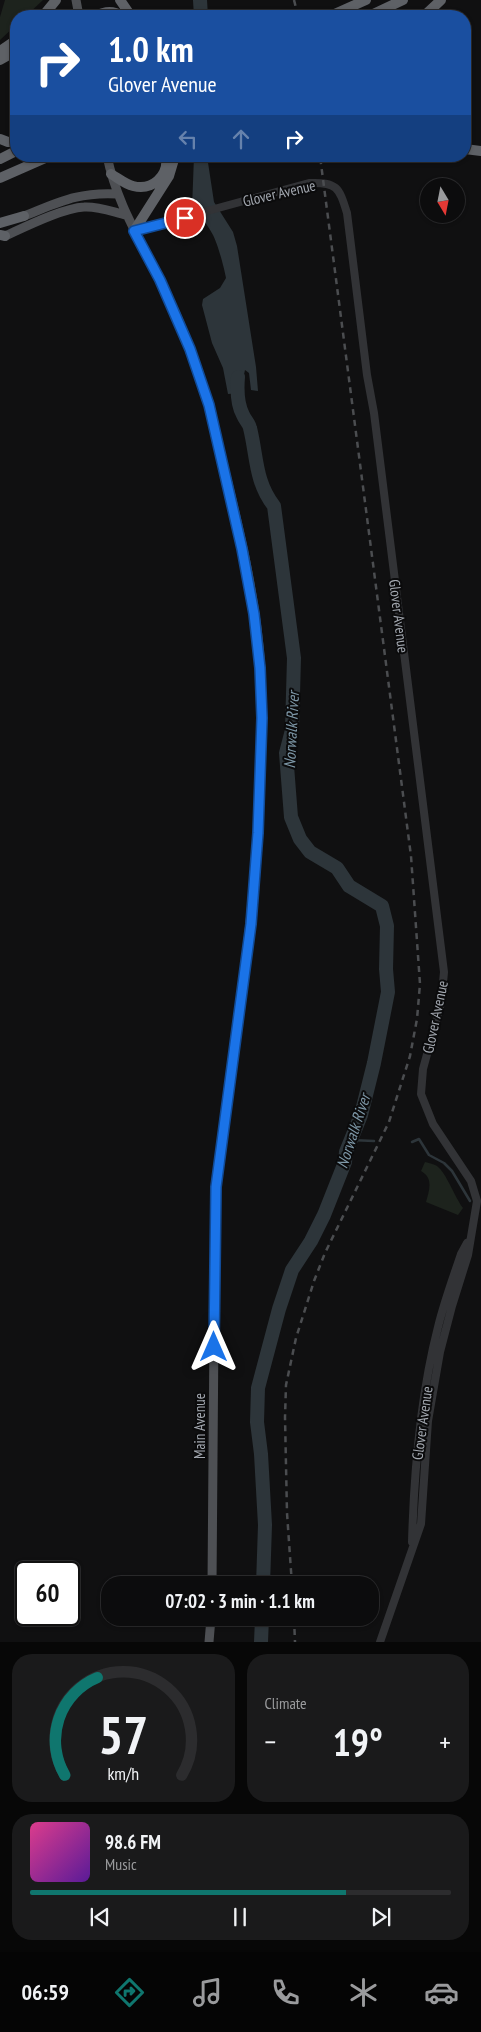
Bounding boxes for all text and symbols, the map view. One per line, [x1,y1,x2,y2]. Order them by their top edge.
text: 1.0 km [108,26,194,72]
icon: right [25,30,90,95]
text: Glover Avenue [108,70,217,98]
icon: left [174,125,202,153]
icon: ahead [227,125,255,153]
icon: right [280,125,308,153]
street label: Glover Avenue [241,175,317,211]
north arrow [420,178,465,222]
map controls [420,178,465,223]
pin [164,197,206,239]
icon: arrive [171,204,199,232]
street label: Glover Avenue [385,578,413,654]
water label: Norwalk River [279,688,303,769]
street label: Glover Avenue [418,979,452,1055]
water label: Norwalk River [332,1089,375,1171]
position arrow [187,1320,239,1372]
street label: Glover Avenue [407,1385,437,1461]
street label: Main Avenue [190,1393,209,1459]
speed limit sign: 60 [15,1561,80,1626]
text: 07:02 · 3 min · 1.1 km [165,1589,315,1613]
text: Climate [265,1693,307,1713]
text: 57 [98,1701,148,1768]
text: 19° [333,1717,383,1766]
text: − [265,1723,276,1760]
text: + [439,1723,451,1760]
text: km/h [107,1762,139,1785]
text: 98.6 FM [105,1830,161,1854]
text: Music [105,1854,137,1874]
icon: previous [86,1903,114,1931]
icon: pause [226,1903,254,1931]
icon: next [367,1903,395,1931]
icon: directions [112,1975,147,2010]
icon: music [190,1975,225,2010]
icon: phone [268,1975,303,2010]
icon: climate [346,1975,381,2010]
icon: car [424,1975,459,2010]
text: 06:59 [22,1978,69,2006]

